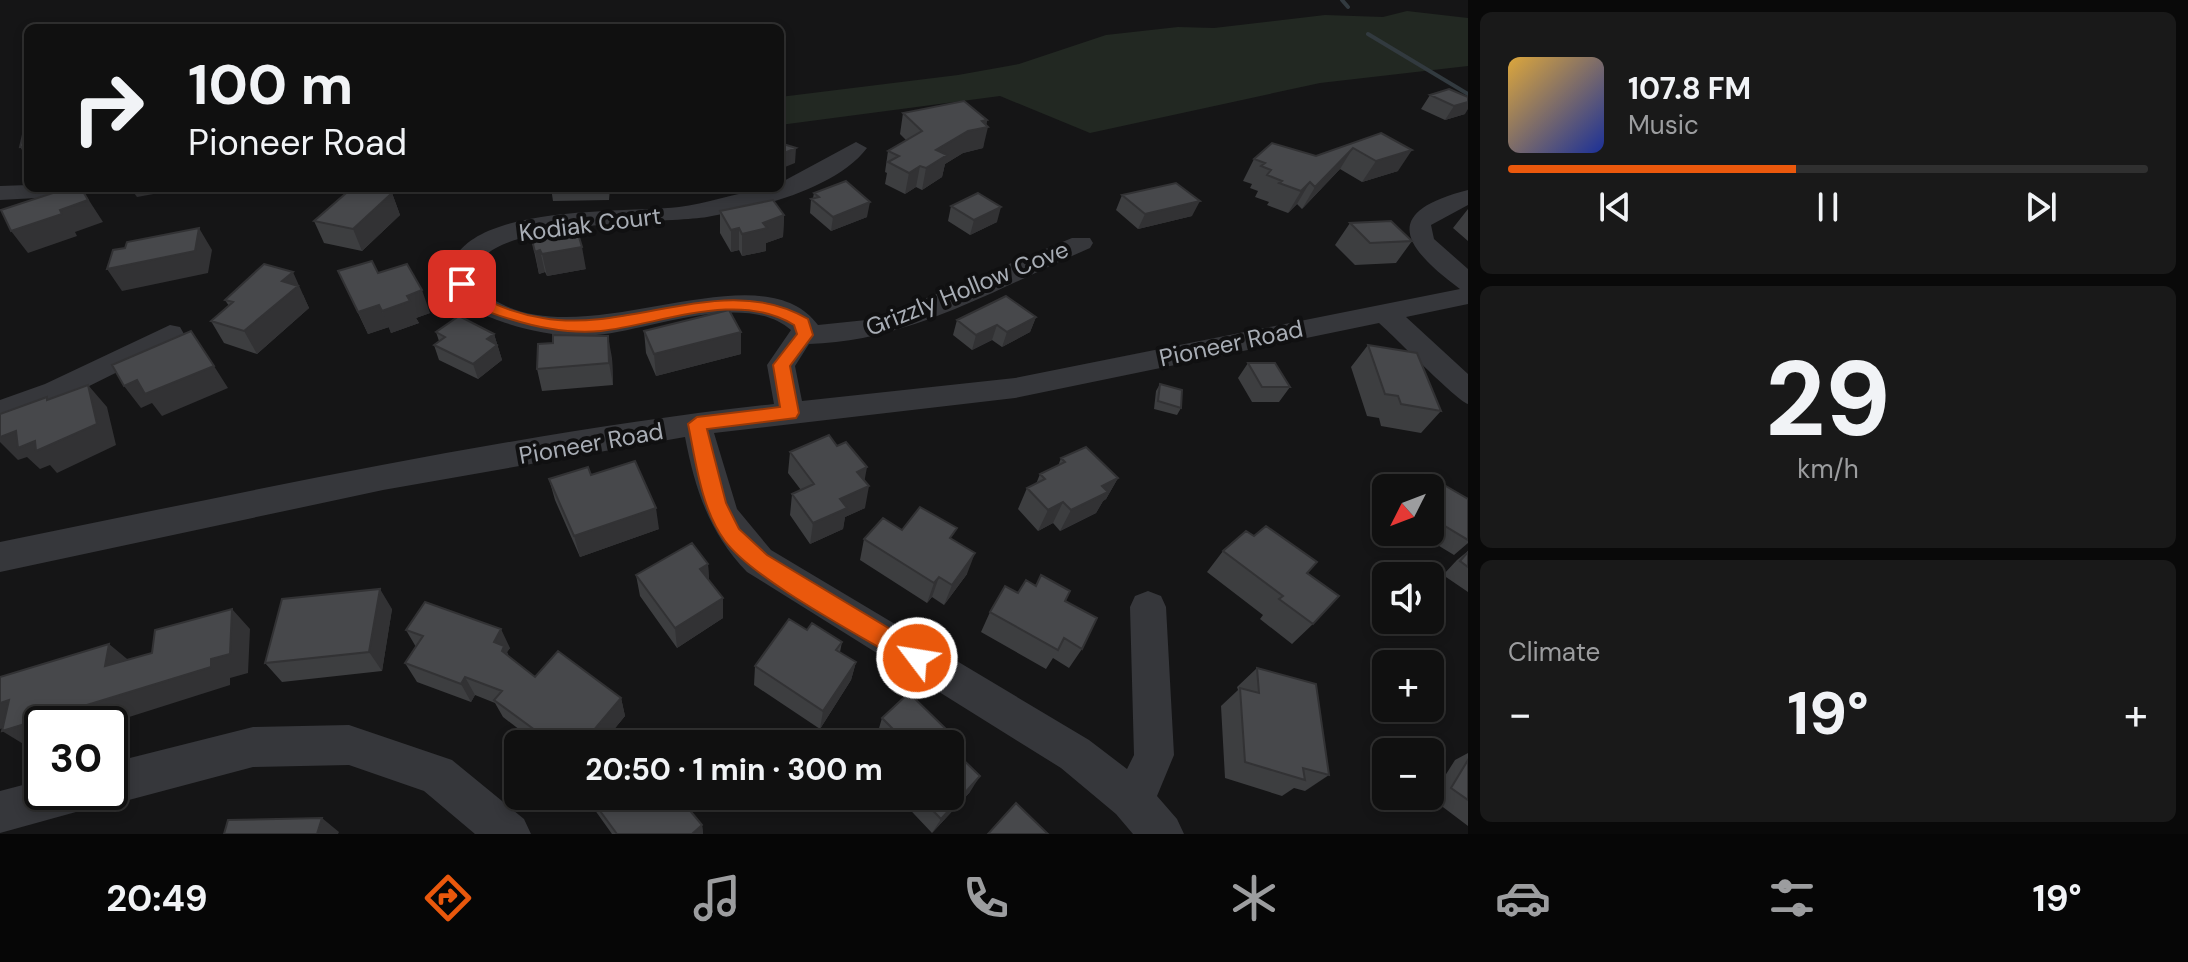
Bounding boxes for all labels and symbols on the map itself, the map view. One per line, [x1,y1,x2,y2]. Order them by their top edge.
street label: Kodiak Court [517,200,663,248]
street label: Grizzly Hollow Cove [861,233,1073,343]
pin [428,250,496,318]
street label: Pioneer Road [1156,313,1306,373]
street label: Pioneer Road [516,415,666,471]
north arrow [1372,474,1444,546]
position arrow [875,616,959,700]
speed limit sign: 30 [24,706,128,810]

